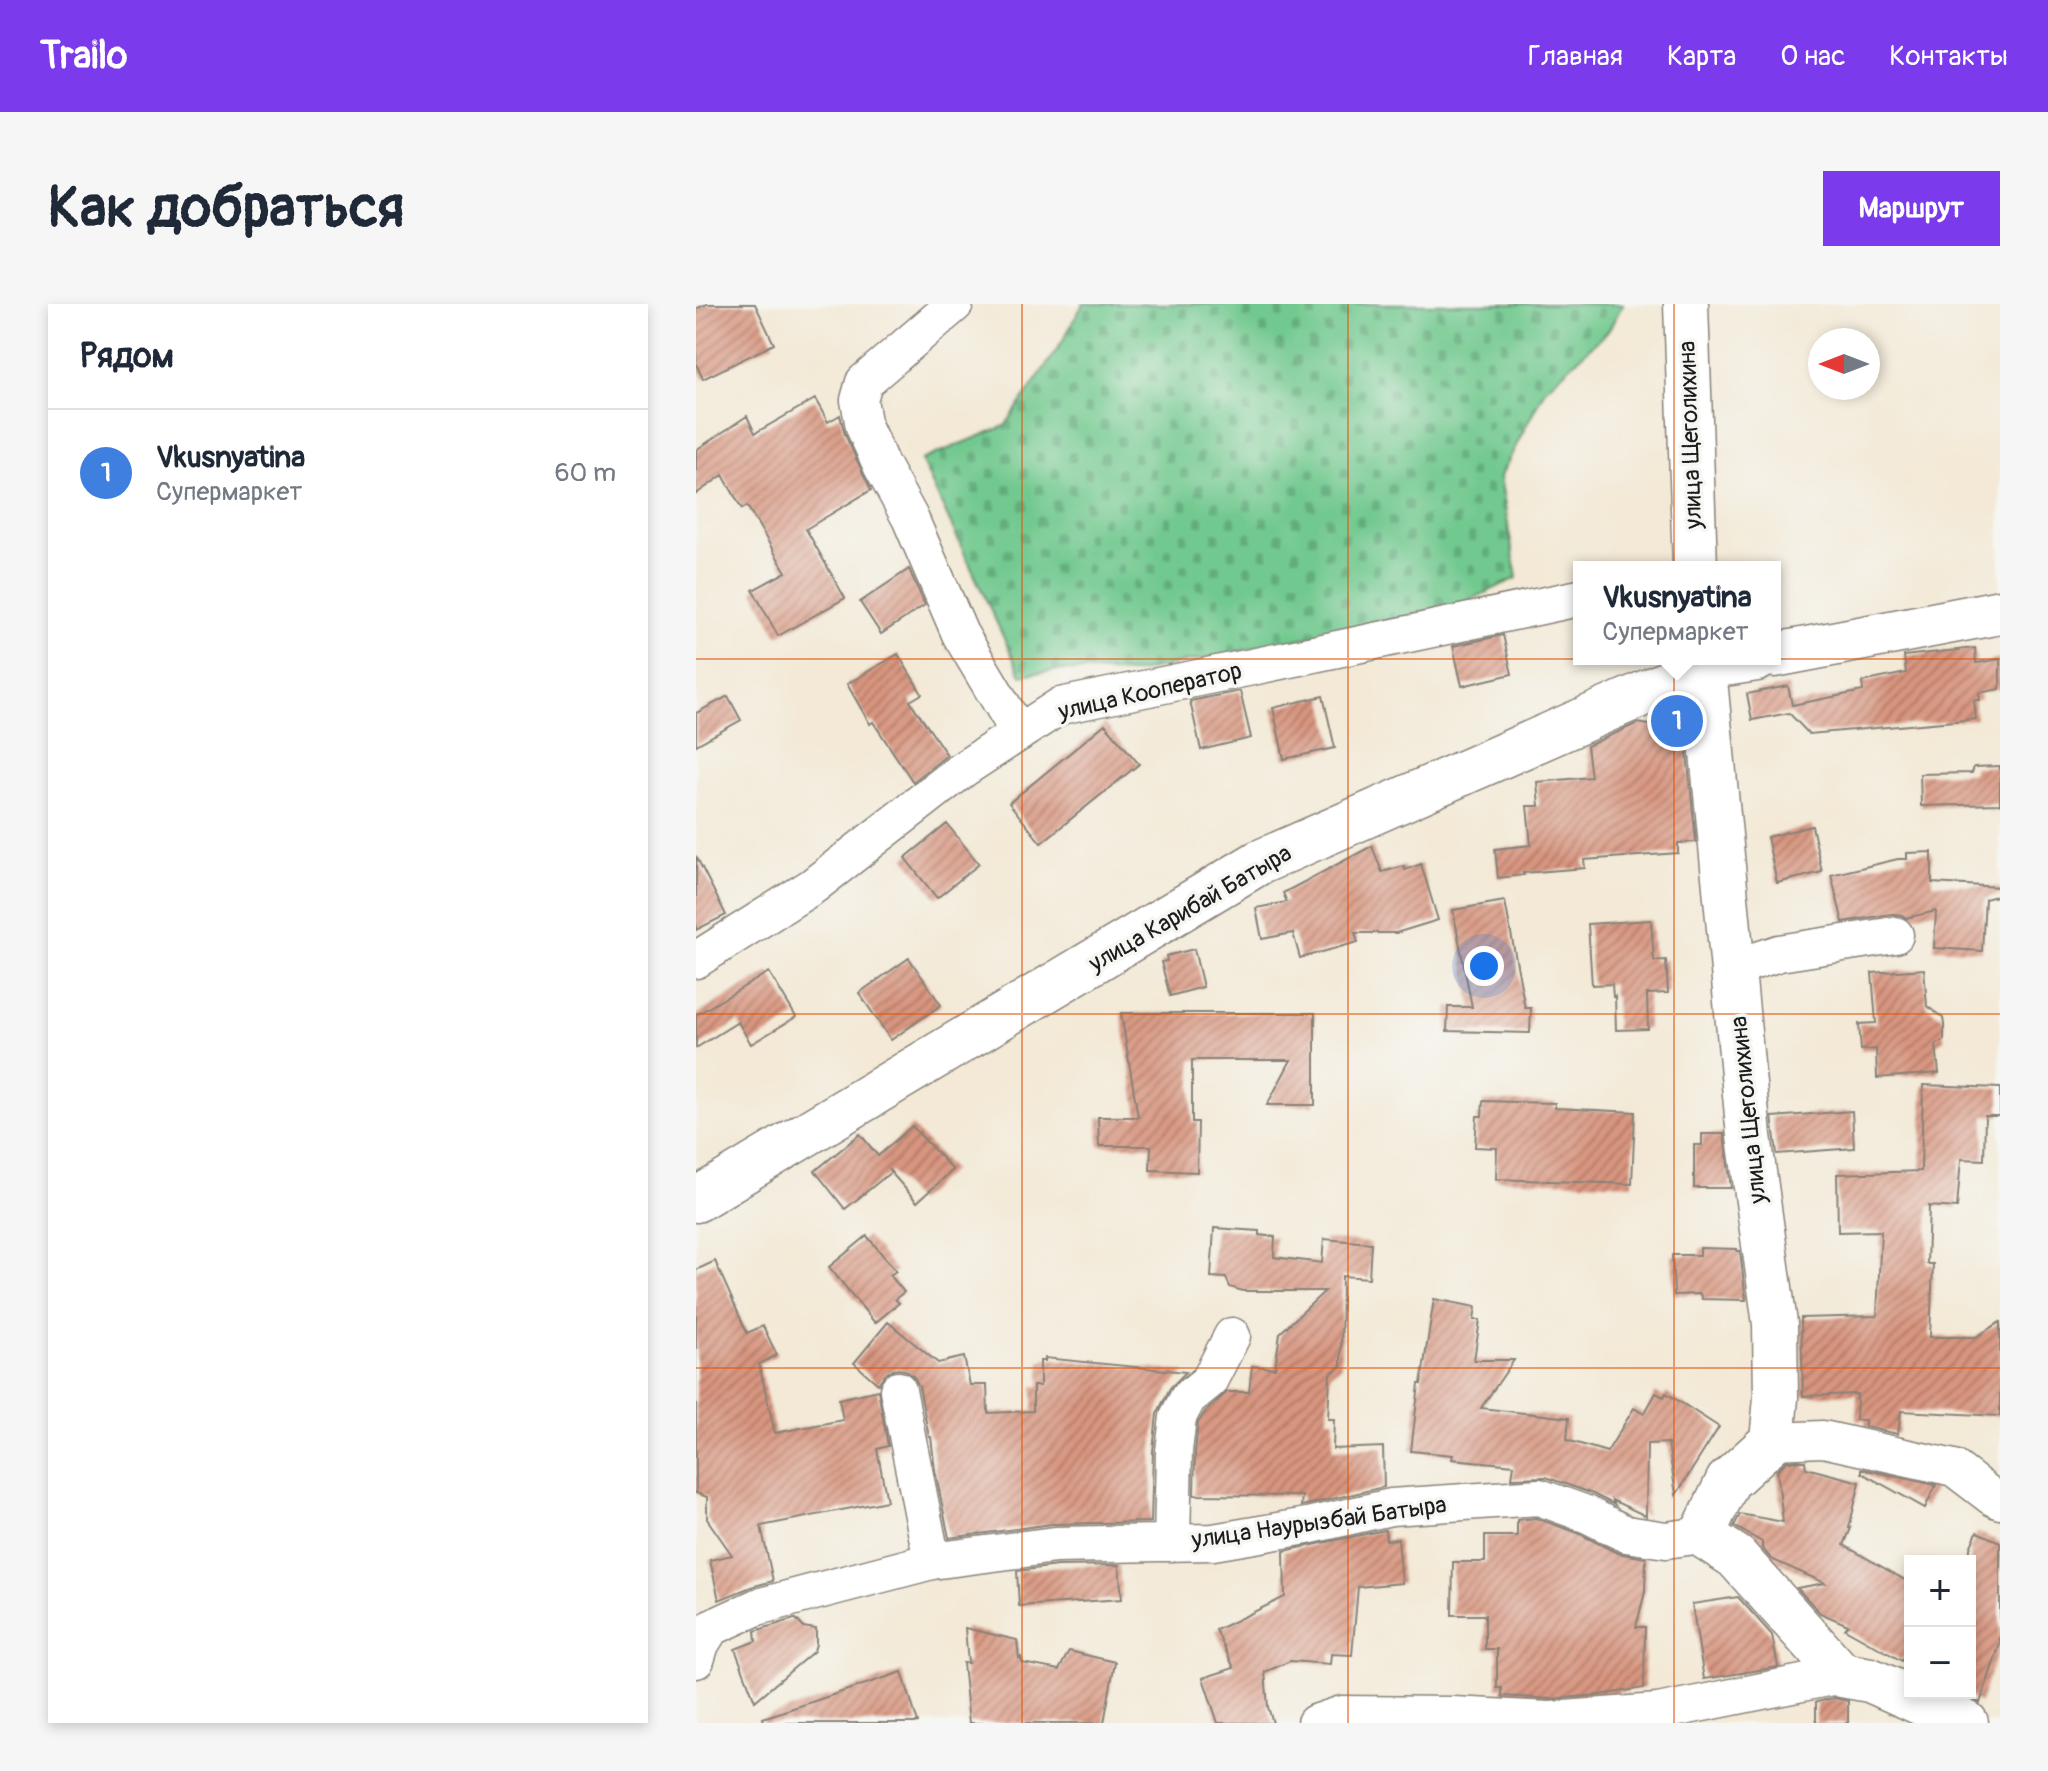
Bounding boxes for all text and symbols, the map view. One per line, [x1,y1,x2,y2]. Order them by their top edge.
text: Trailo [40,32,127,80]
text: Главная [1528,39,1623,74]
text: Карта [1667,39,1736,74]
text: О нас [1780,39,1845,74]
text: Контакты [1889,39,2008,74]
button: Маршрут [1823,171,2000,246]
text: Как добраться [48,174,404,243]
north arrow [1808,328,1880,400]
text: Рядом [80,335,174,378]
street label: улица Щеголихина [1673,340,1708,531]
text: Vkusnyatina [156,439,305,476]
text: 1 [101,457,111,489]
text: 60 m [554,457,616,489]
text: Супермаркет [156,476,302,508]
popup [1573,561,1781,665]
text: Vkusnyatina [1602,579,1752,616]
text: Супермаркет [1602,616,1749,648]
street label: улица Кооператор [1055,656,1245,727]
pin: 1 [1651,691,1703,751]
street label: улица Карибай Батыра [1083,839,1297,979]
your location [1464,946,1504,986]
street label: улица Щеголихина [1724,1015,1773,1206]
street label: улица Наурызбай Батыра [1189,1490,1448,1555]
map controls [1904,1555,1976,1699]
button: + [1904,1555,1976,1627]
button: − [1904,1627,1976,1699]

